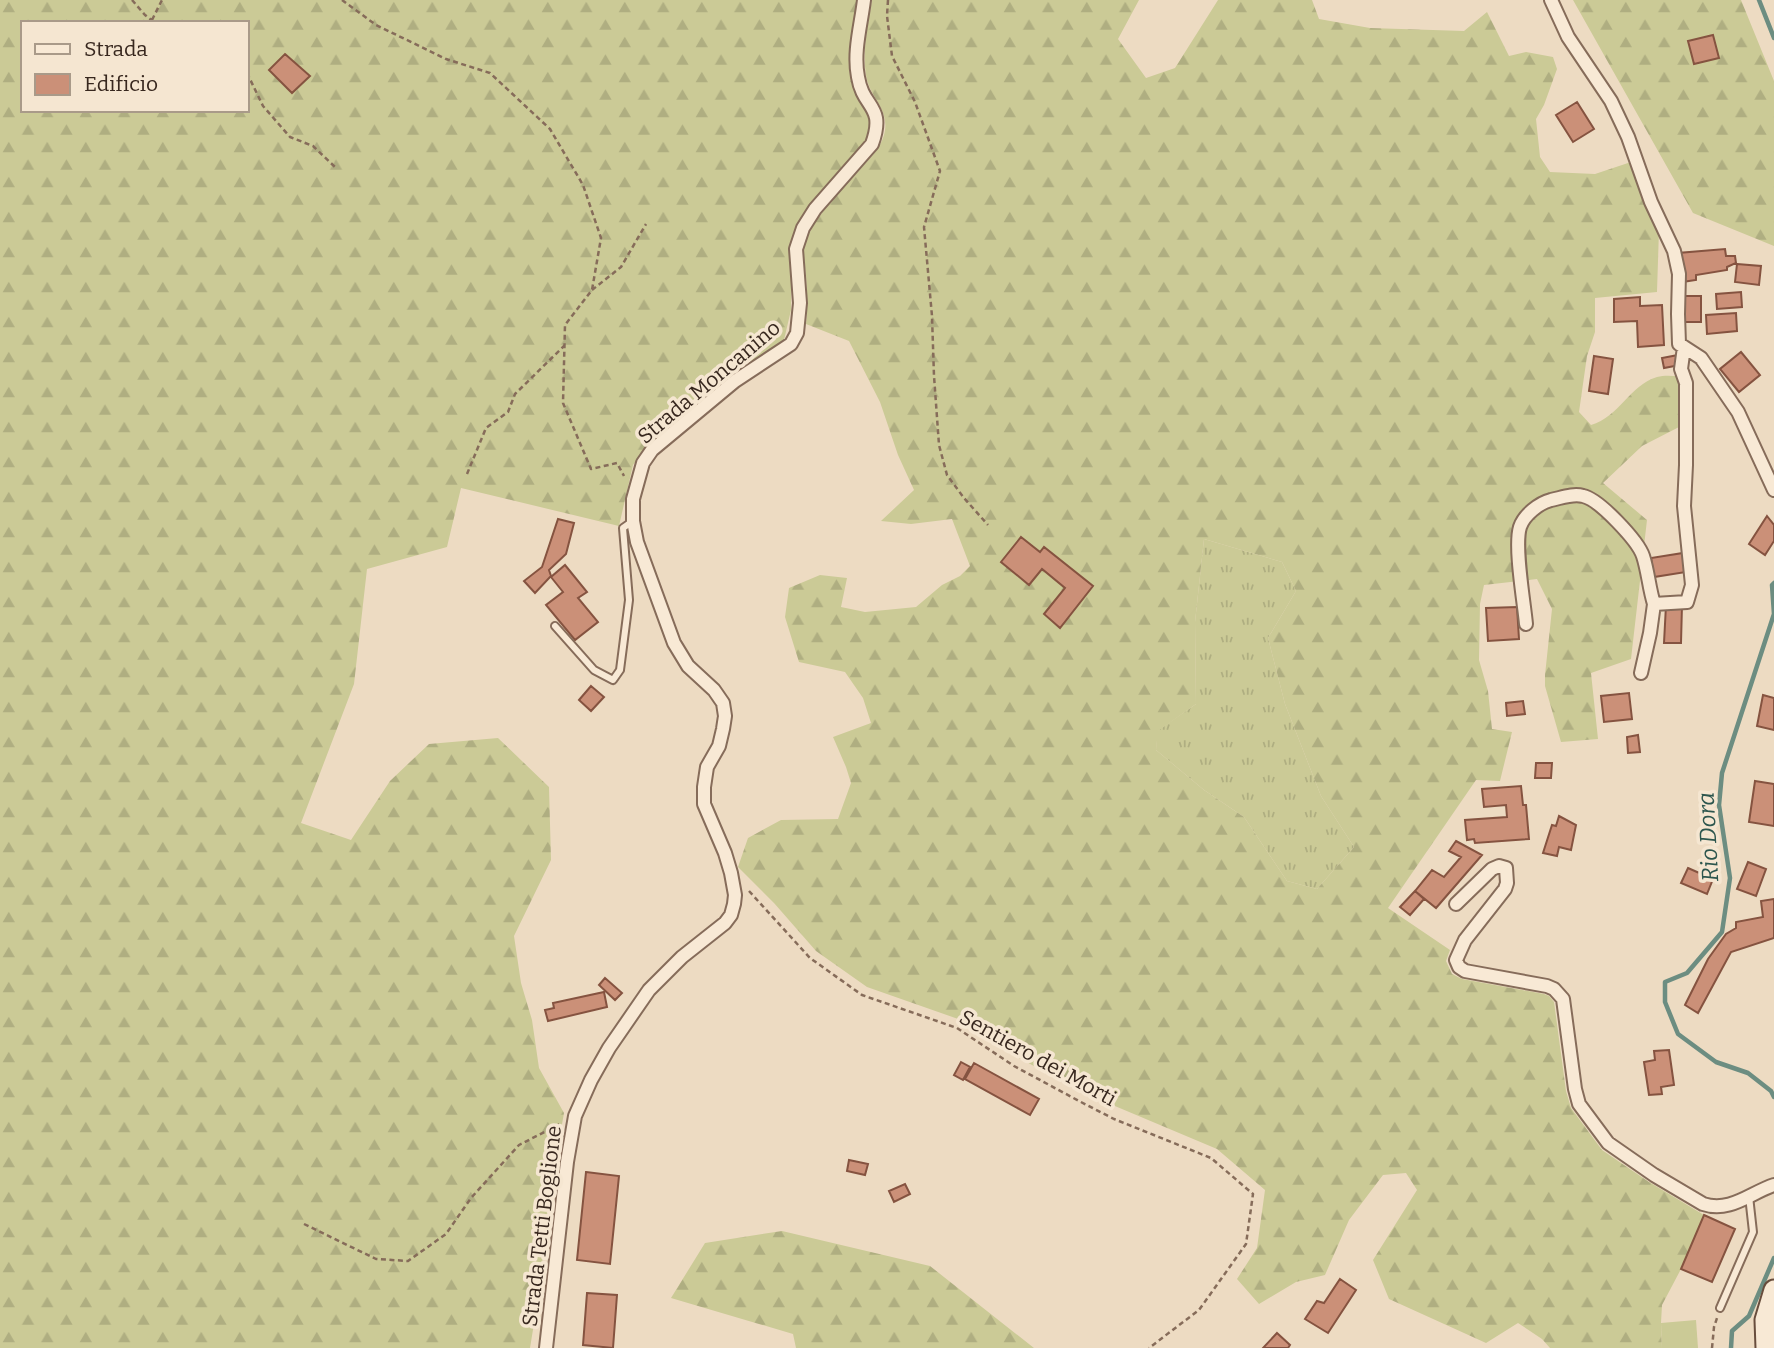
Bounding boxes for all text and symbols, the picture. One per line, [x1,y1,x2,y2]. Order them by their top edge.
legend [21,21,248,112]
text: Strada [84,36,148,62]
text: Edificio [84,71,158,97]
street label: Strada Moncanino [632,315,786,449]
water label: Rio Dora [1692,792,1724,882]
street label: Sentiero dei Morti [955,1004,1121,1112]
street label: Strada Tetti Boglione [517,1124,567,1328]

